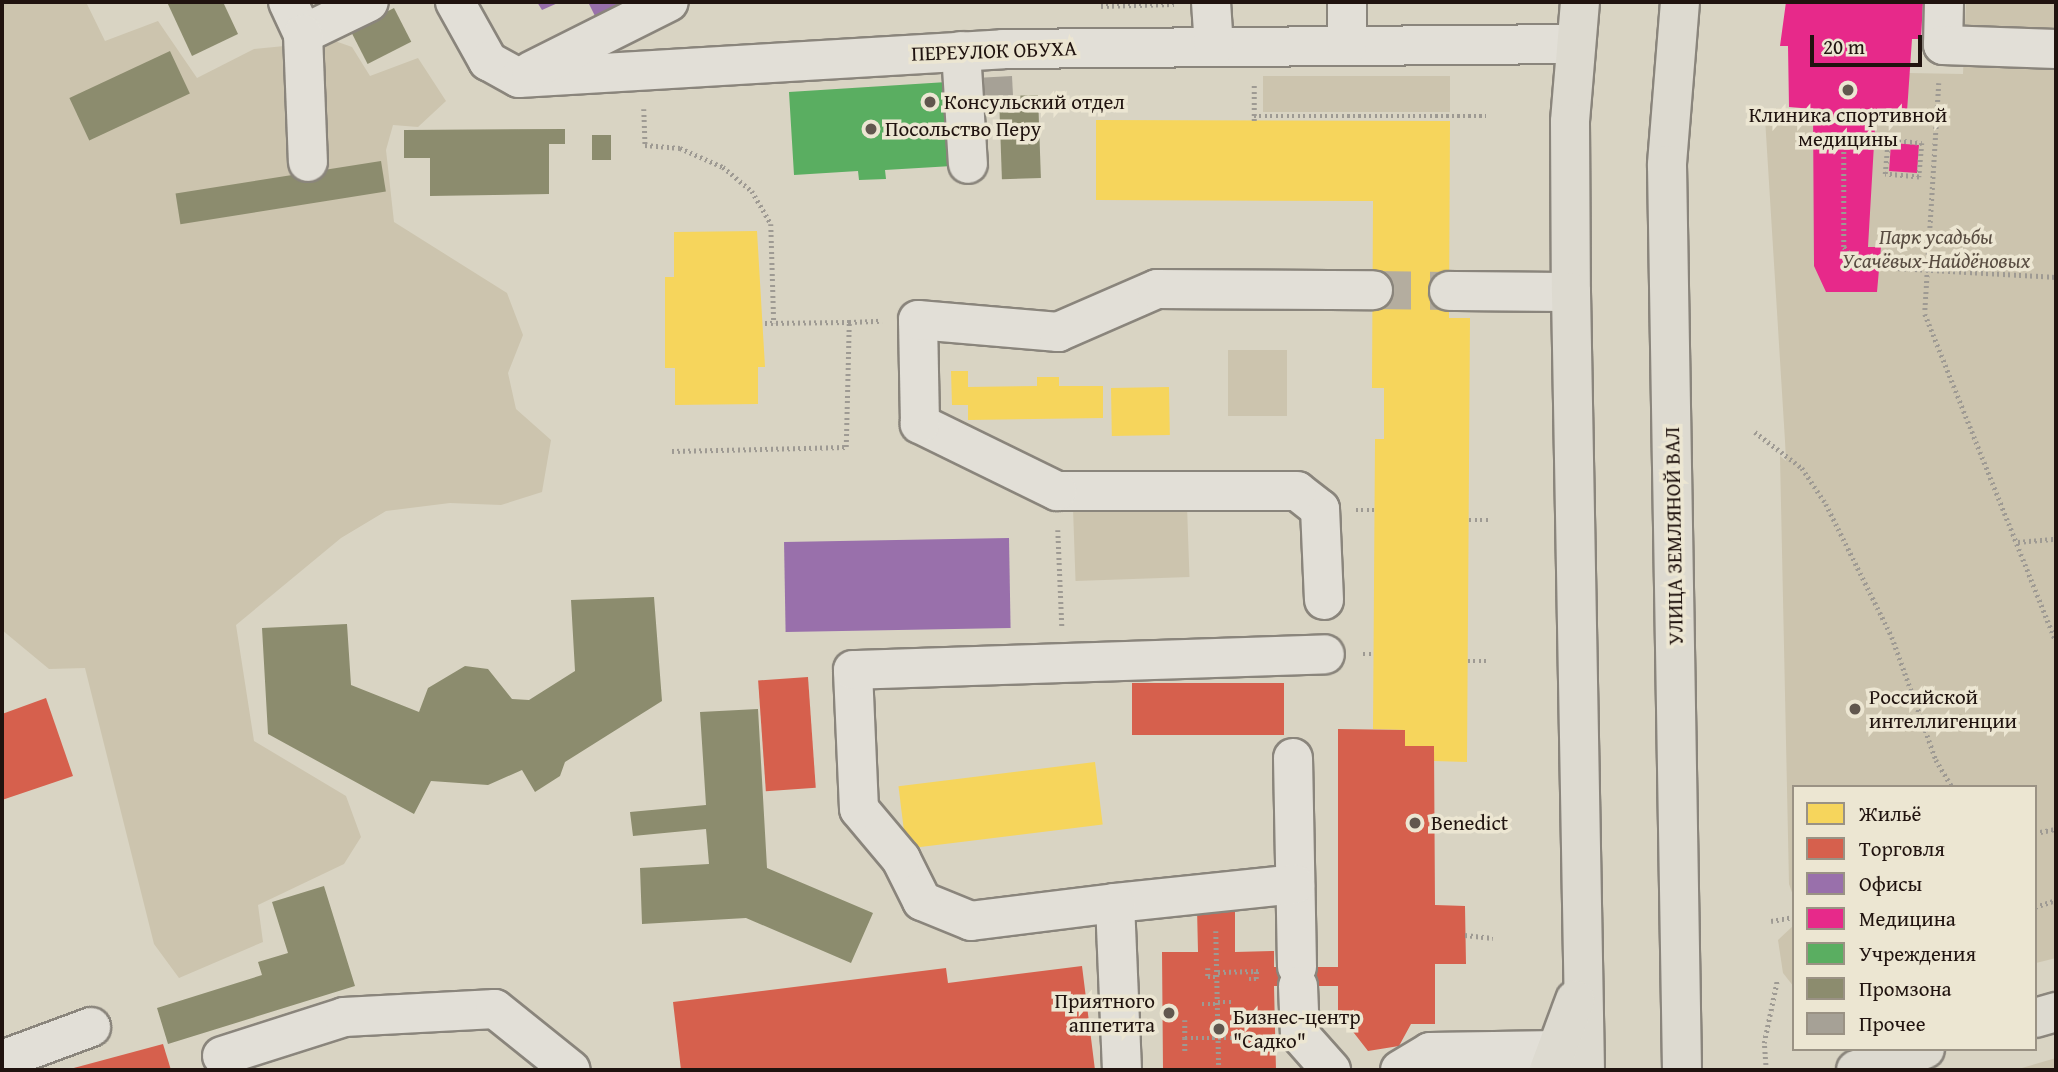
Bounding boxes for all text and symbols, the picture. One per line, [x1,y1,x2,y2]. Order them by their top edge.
scale bar [1813,21,1925,65]
text: 20 m [1823,31,1865,62]
street label: ПЕРЕУЛОК ОБУХА [911,36,1077,66]
marker: Клиника спортивной медицины [1838,80,1858,100]
place label: Консульский отдел [944,89,1125,115]
marker: Консульский отдел [922,94,938,110]
place label: Клиника спортивной медицины [1749,102,1947,152]
place label: Посольство Перу [885,116,1041,142]
marker: Посольство Перу [863,121,879,137]
park label: Парк усадьбы Усачёвых-Найдёновых [1842,224,2030,274]
street label: УЛИЦА ЗЕМЛЯНОЙ ВАЛ [1659,427,1689,645]
place label: Российской интеллигенции [1869,684,2017,734]
marker: Российской интеллигенции [1847,701,1863,717]
legend [1792,785,2037,1051]
text: Жильё [1859,798,1921,829]
place label: Benedict [1431,810,1508,836]
marker: Benedict [1405,813,1425,833]
text: Торговля [1859,833,1945,864]
text: Офисы [1859,868,1922,899]
text: Медицина [1859,903,1956,934]
text: Учреждения [1859,938,1976,969]
text: Промзона [1859,973,1952,1004]
place label: Приятного аппетита [1054,988,1155,1038]
place label: Бизнес-центр "Садко" [1233,1004,1361,1054]
marker: Приятного аппетита [1161,1005,1177,1021]
text: Прочее [1859,1008,1926,1039]
marker: Бизнес-центр "Садко" [1211,1021,1227,1037]

